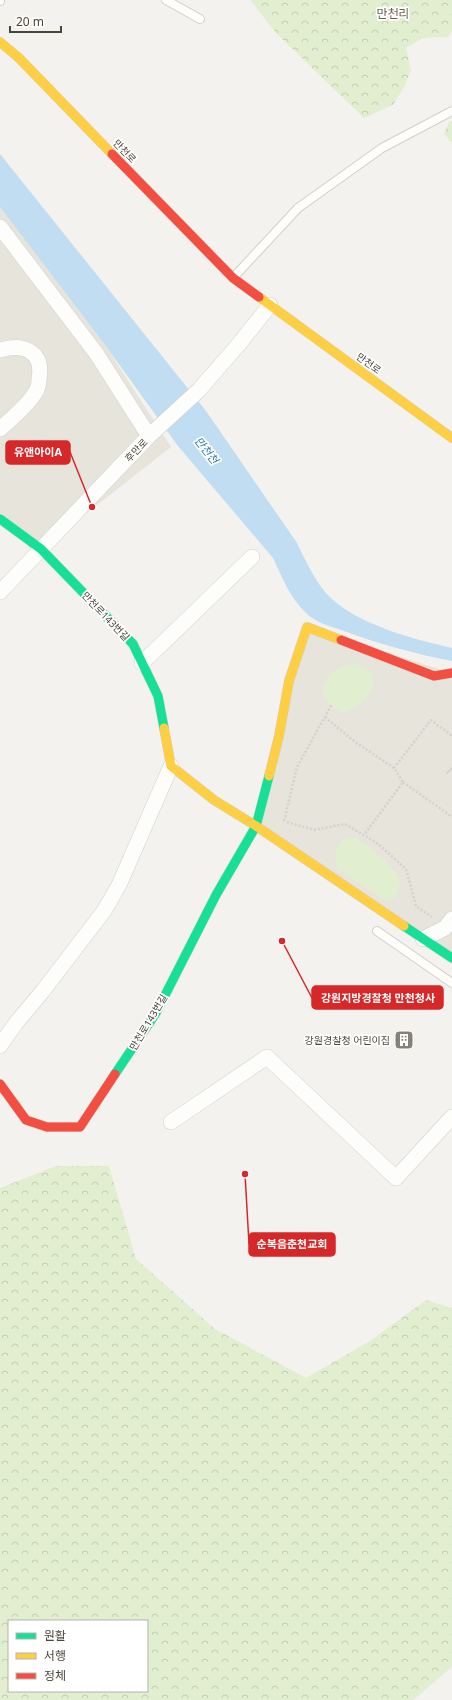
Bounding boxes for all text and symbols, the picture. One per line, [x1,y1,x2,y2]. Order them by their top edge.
district label: 만천리 [376,5,410,22]
scale bar [10,8,61,34]
text: 20 m [16,13,44,30]
street label: 만천로 [110,136,140,166]
street label: 만천로 [354,349,384,377]
water label: 만천천 [192,433,223,468]
street label: 후만로 [121,435,151,465]
callout: 유앤아이A [6,441,70,464]
text: 유앤아이A [14,444,62,459]
street label: 만천로143번길 [79,588,133,644]
callout: 강원지방경찰청 만천청사 [312,986,443,1009]
text: 강원지방경찰청 만천청사 [321,990,435,1005]
street label: 만천로143번길 [126,991,170,1053]
building icon: 강원경찰청 어린이집 [393,1029,415,1051]
place label: 강원경찰청 어린이집 [305,1033,390,1047]
callout: 순복음춘천교회 [249,1233,335,1256]
text: 순복음춘천교회 [257,1236,327,1251]
legend [8,1620,148,1692]
text: 원활 [44,1627,66,1644]
text: 서행 [44,1647,66,1664]
text: 정체 [44,1667,66,1684]

